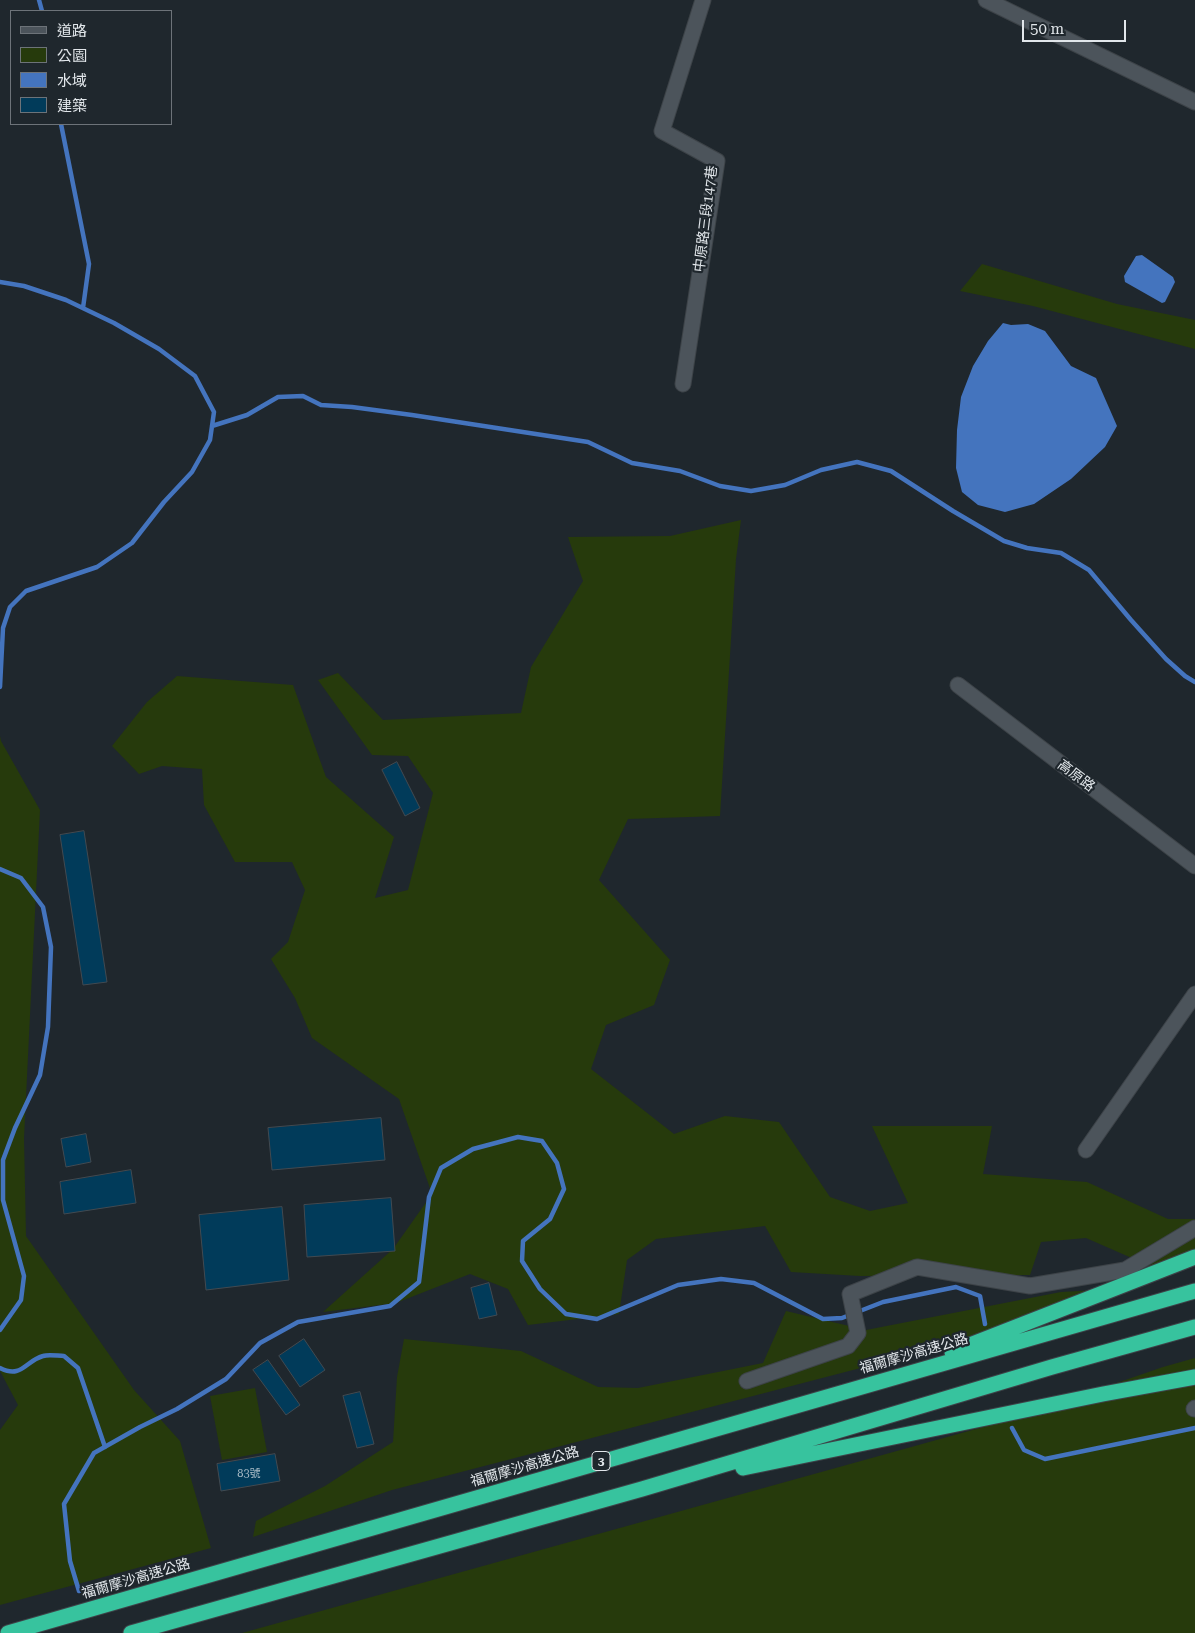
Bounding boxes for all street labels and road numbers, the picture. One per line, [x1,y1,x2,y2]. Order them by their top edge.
street label: 中原路三段147巷 [691,165,721,273]
street label: 高原路 [1054,757,1098,795]
street label: 福爾摩沙高速公路 [858,1330,970,1378]
street label: 福爾摩沙高速公路 [469,1443,581,1491]
road number: 3 [592,1452,610,1470]
street label: 福爾摩沙高速公路 [80,1555,192,1603]

